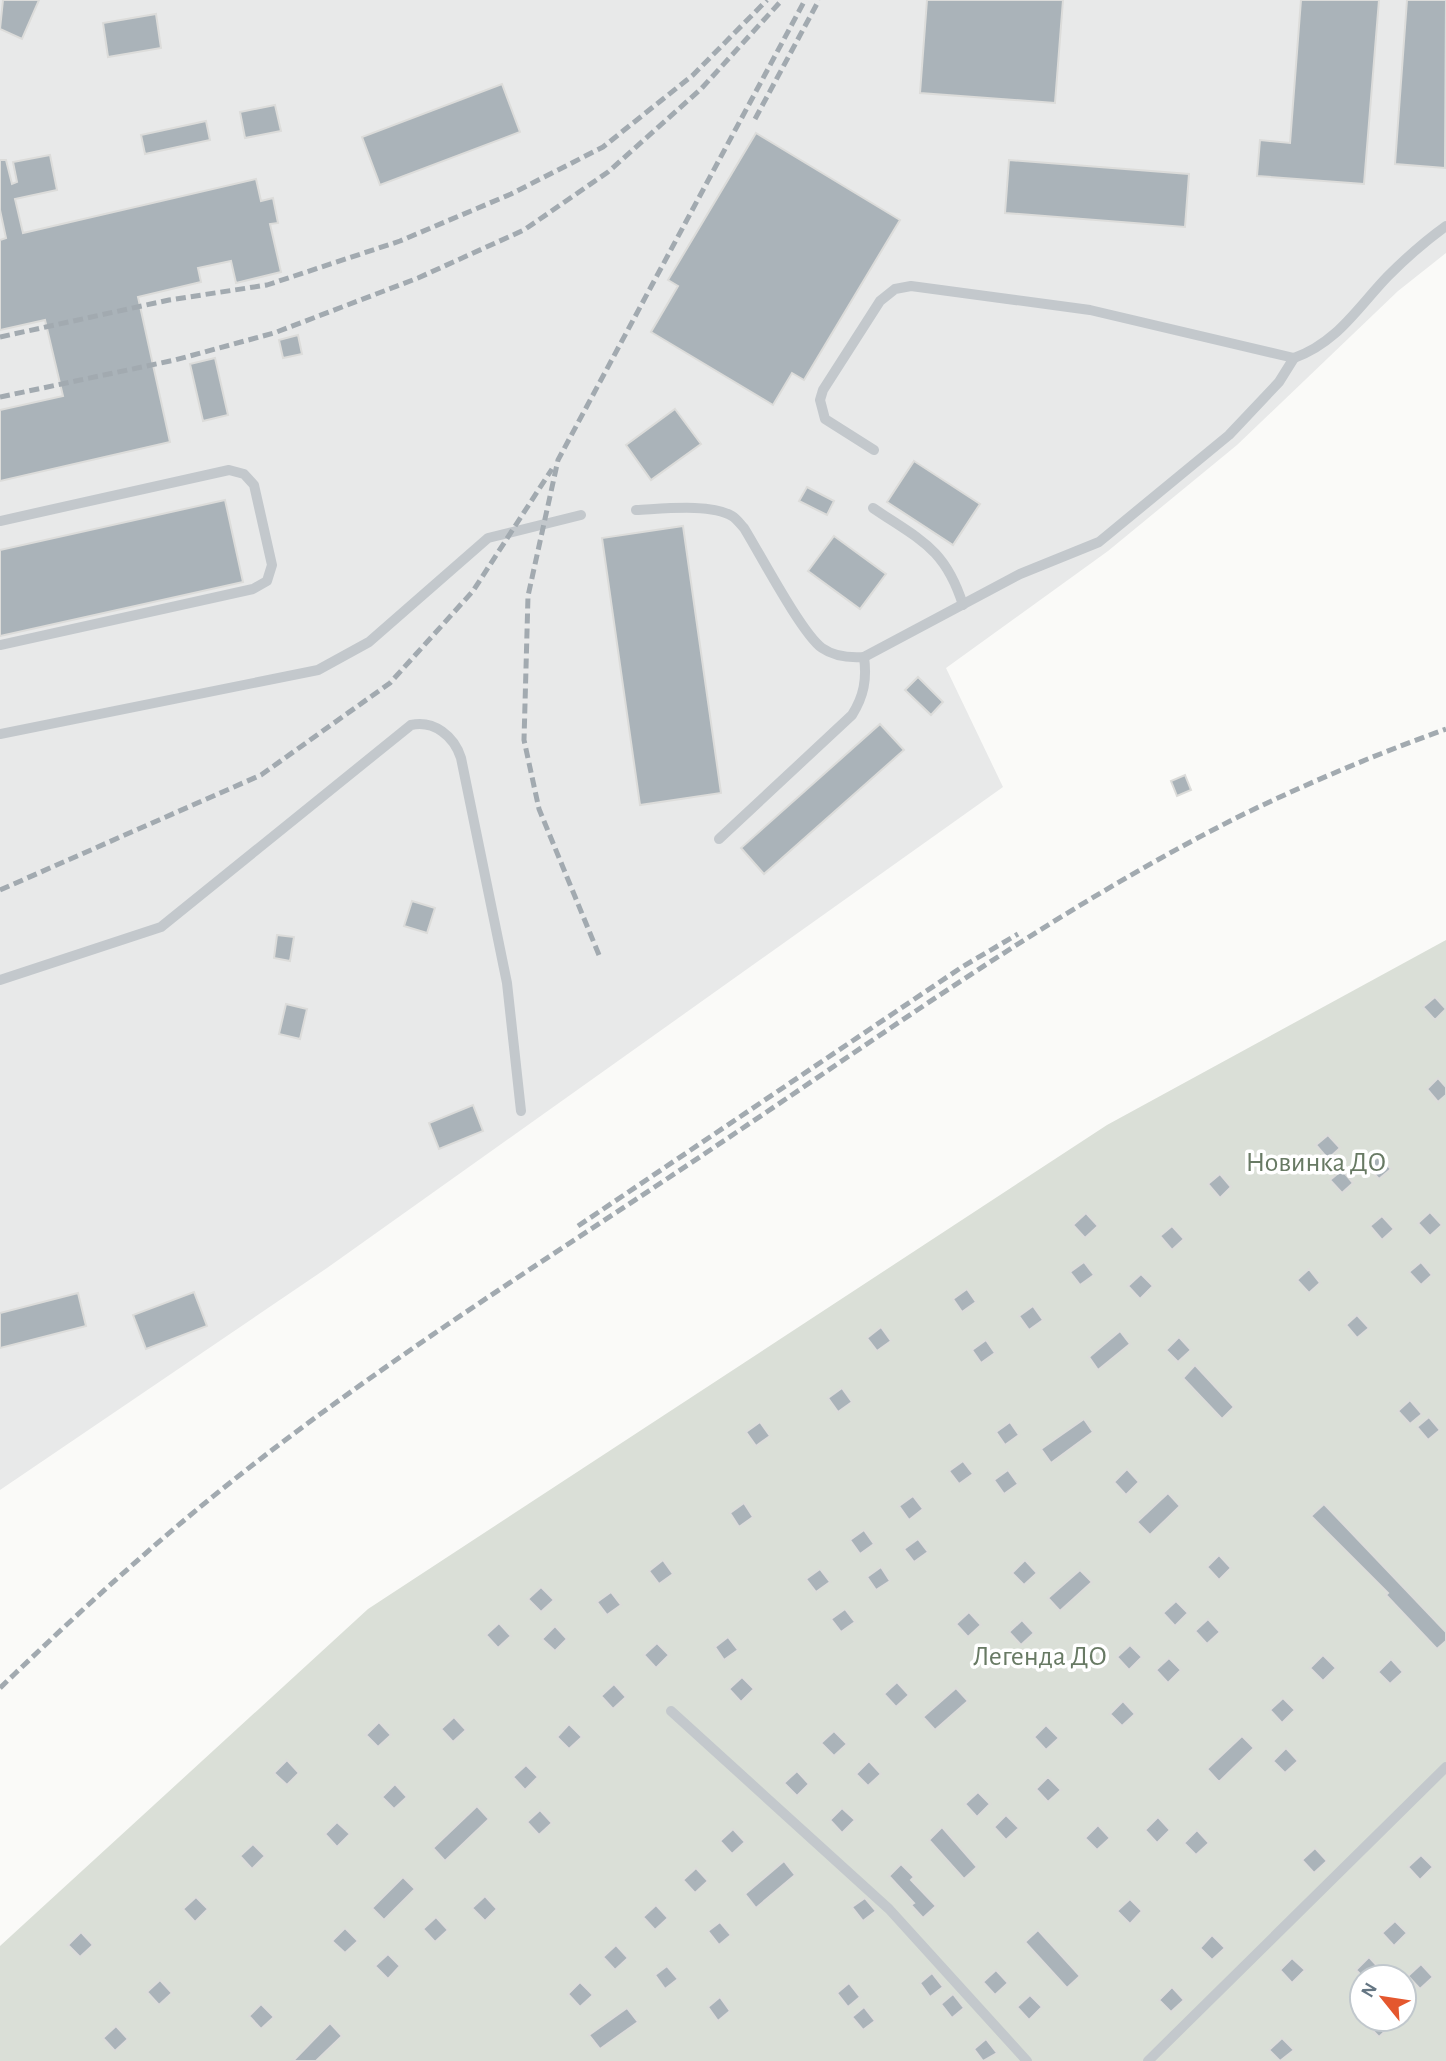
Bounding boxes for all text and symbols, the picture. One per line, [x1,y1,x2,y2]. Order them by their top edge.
park label: Новинка ДО [1246,1149,1386,1177]
park label: Легенда ДО [973,1643,1107,1671]
north arrow [1348,1963,1418,2033]
text: N [1358,1980,1381,2001]

